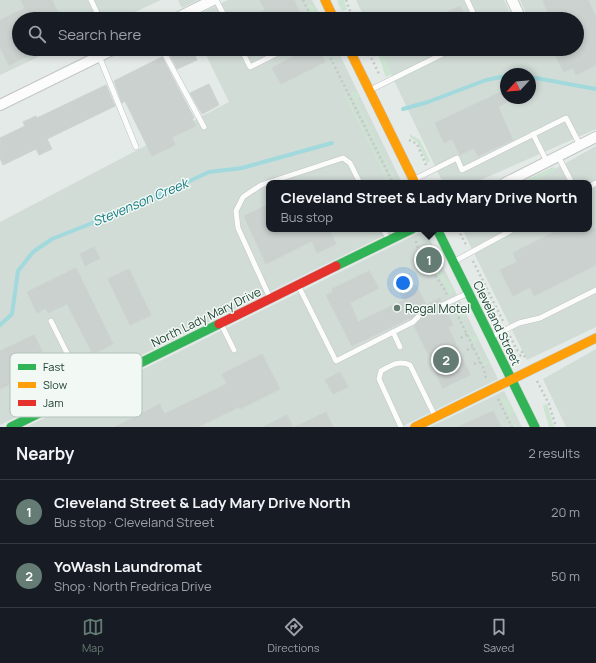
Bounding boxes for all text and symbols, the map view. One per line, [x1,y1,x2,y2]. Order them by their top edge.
search box [12,12,584,56]
icon: search [26,23,48,45]
text: Search here [58,24,141,45]
north arrow [500,68,536,104]
water label: Stevenson Creek [89,173,193,230]
popup [266,180,592,232]
text: Cleveland Street & Lady Mary Drive North [281,187,577,208]
text: Bus stop [281,208,333,226]
pin: 1 [416,245,442,275]
your location [393,273,413,293]
street label: Cleveland Street [469,278,525,368]
street label: North Lady Mary Drive [148,283,264,351]
place label: Regal Motel [405,300,470,317]
marker: Regal Motel [392,303,402,313]
pin: 2 [433,345,459,375]
legend [10,353,142,417]
text: Fast [43,359,65,374]
text: Slow [43,377,68,392]
text: Jam [43,395,64,410]
text: Nearby [16,442,74,465]
text: 2 results [528,444,580,462]
text: Cleveland Street & Lady Mary Drive North [54,492,351,513]
text: 1 [26,503,32,521]
text: 20 m [551,503,580,521]
text: Bus stop · Cleveland Street [54,513,214,531]
text: YoWash Laundromat [54,556,202,577]
text: 2 [25,567,33,585]
text: 50 m [551,567,580,585]
text: Shop · North Fredrica Drive [54,577,212,595]
tab: Map [82,616,104,655]
tab: Directions [267,616,320,655]
tab: Saved [483,616,514,655]

